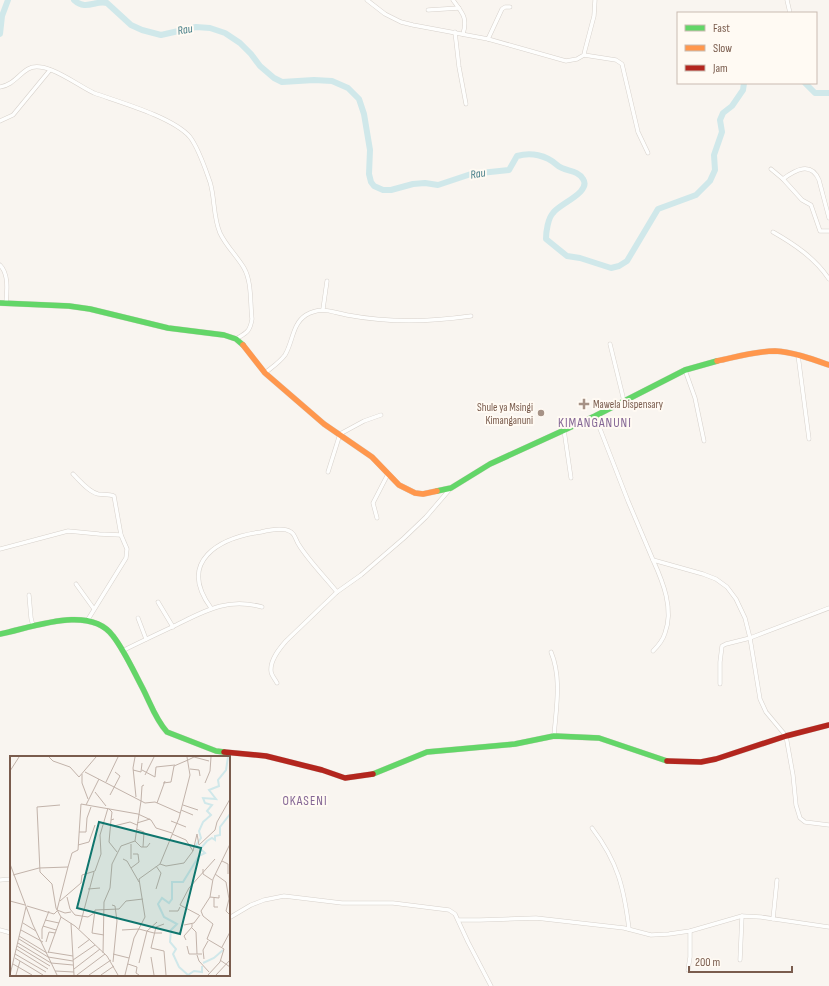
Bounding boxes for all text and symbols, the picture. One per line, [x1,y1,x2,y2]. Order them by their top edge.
legend [677,12,817,84]
water label: Rau [176,21,194,39]
text: Fast [713,21,730,36]
text: Slow [713,41,732,56]
text: Jam [712,61,728,76]
water label: Rau [469,165,487,183]
marker: Mawela Dispensary [578,398,590,410]
place label: Mawela Dispensary [593,398,664,411]
place label: Shule ya Msingi Kimanganuni [477,401,533,427]
marker: Shule ya Msingi Kimanganuni [536,408,546,418]
district label: KIMANGANUNI [558,415,632,431]
inset map [10,756,230,976]
district label: OKASENI [282,793,328,809]
scale bar [689,948,792,974]
text: 200 m [695,955,721,970]

